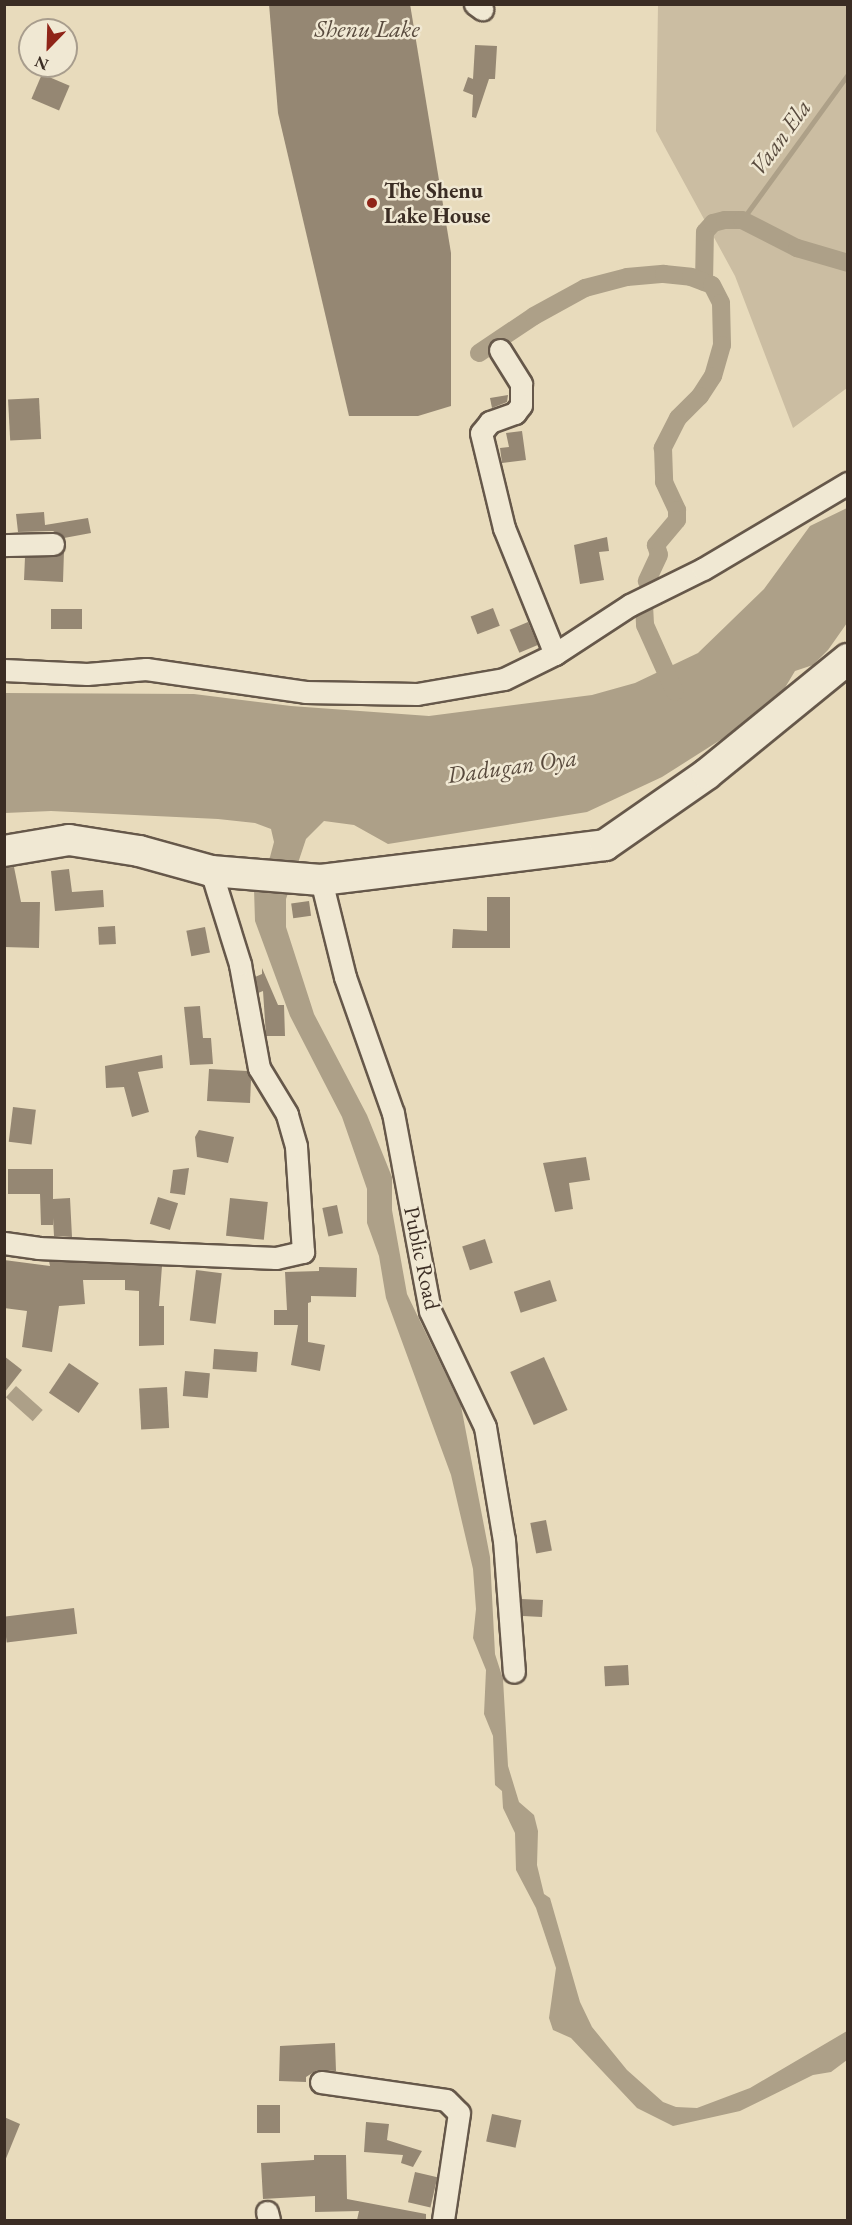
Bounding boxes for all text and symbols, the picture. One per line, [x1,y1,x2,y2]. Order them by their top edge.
water label: Shenu Lake [314,15,420,43]
north arrow [18,18,78,78]
text: N [31,51,52,75]
water label: Vaan Ela [743,94,817,180]
place label: The Shenu Lake House [384,177,490,228]
marker: The Shenu Lake House [365,196,379,210]
water label: Dadugan Oya [445,743,579,789]
street label: Public Road [398,1204,446,1312]

